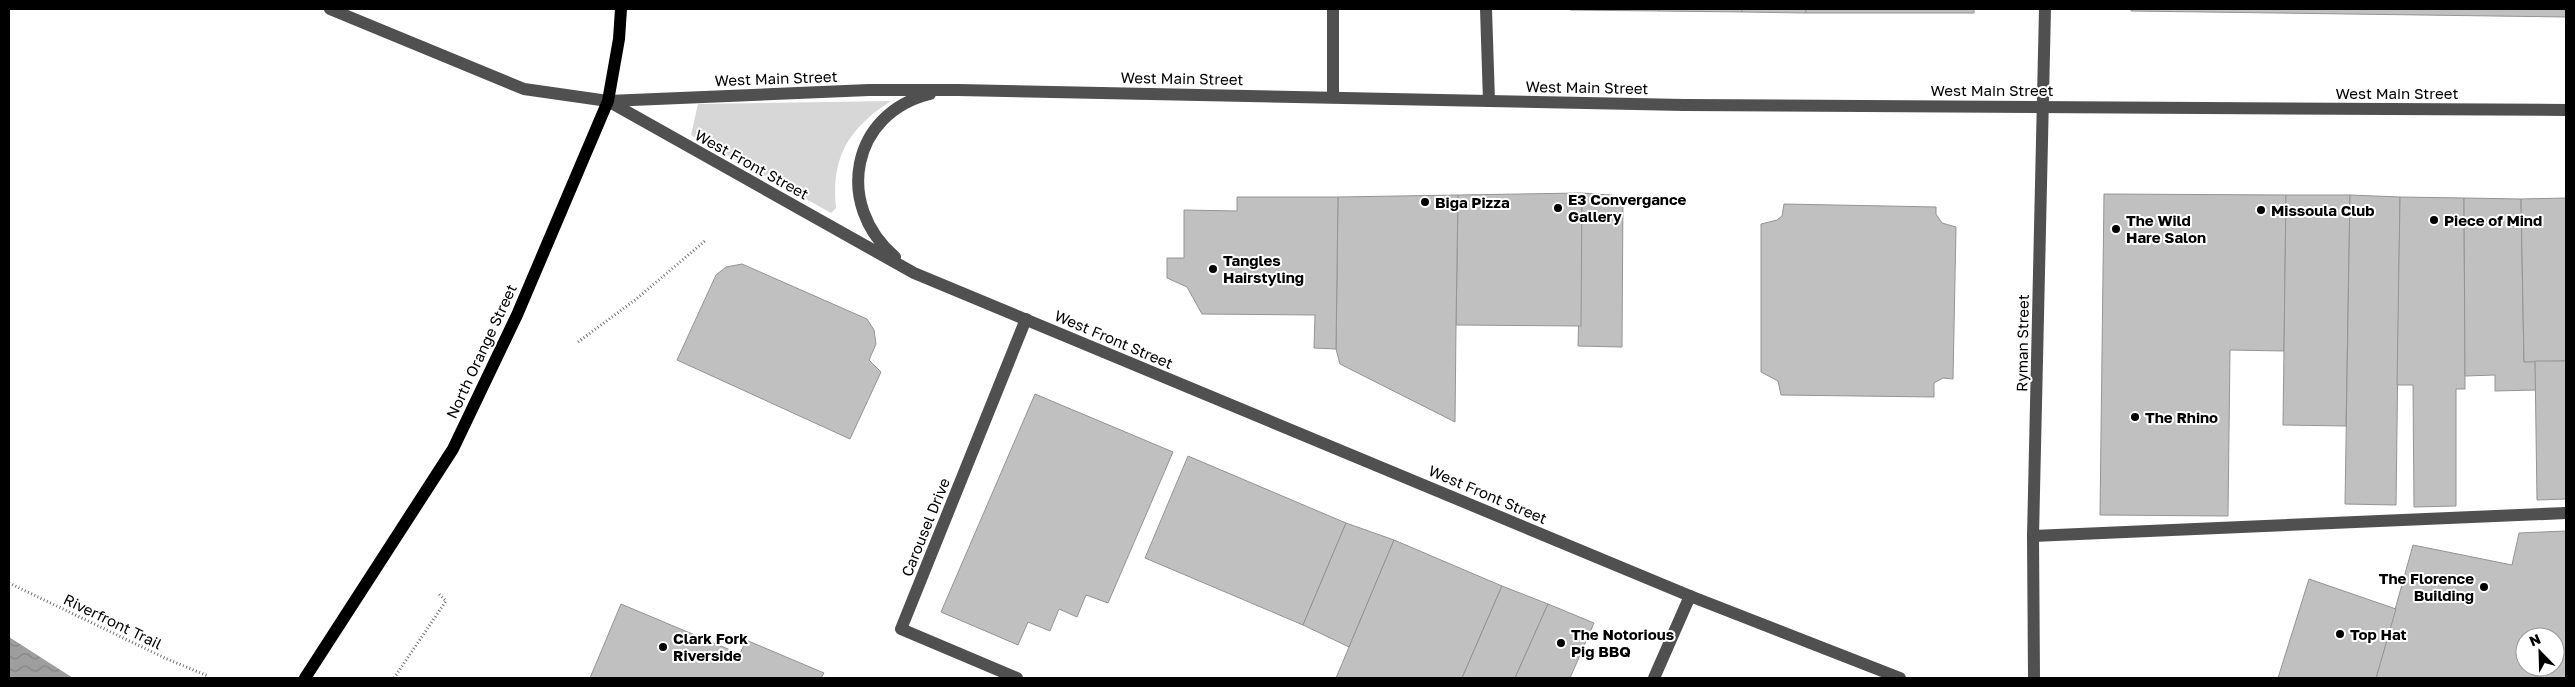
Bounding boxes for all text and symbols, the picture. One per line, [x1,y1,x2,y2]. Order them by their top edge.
street label: West Main Street [714,67,838,89]
street label: West Main Street [1120,68,1244,88]
street label: West Main Street [1525,77,1649,97]
street label: West Main Street [1931,81,2053,99]
street label: West Main Street [2336,84,2458,102]
street label: West Front Street [692,125,812,203]
place label: E3 Convergance Gallery [1568,190,1687,225]
place label: Biga Pizza [1435,193,1510,211]
marker: Biga Pizza [1419,196,1431,208]
place label: Missoula Club [2271,201,2375,219]
marker: E3 Convergance Gallery [1552,202,1564,214]
marker: Missoula Club [2255,204,2267,216]
place label: The Wild Hare Salon [2126,211,2206,246]
place label: Piece of Mind [2444,211,2542,229]
marker: Piece of Mind [2428,214,2440,226]
marker: The Wild Hare Salon [2110,223,2122,235]
place label: Tangles Hairstyling [1223,251,1304,286]
marker: Tangles Hairstyling [1207,263,1219,275]
street label: North Orange Street [442,281,520,421]
street label: Ryman Street [2012,294,2032,392]
street label: West Front Street [1052,306,1176,372]
place label: The Rhino [2145,408,2218,426]
marker: The Rhino [2129,411,2141,423]
street label: West Front Street [1426,461,1550,527]
street label: Carousel Drive [897,475,953,579]
place label: The Florence Building [2379,569,2474,604]
marker: The Florence Building [2478,581,2490,593]
street label: Riverfront Trail [61,589,165,653]
place label: The Notorious Pig BBQ [1571,625,1674,660]
place label: Top Hat [2350,625,2407,643]
north arrow [2515,627,2565,677]
marker: Top Hat [2334,628,2346,640]
place label: Clark Fork Riverside [673,629,748,664]
text: N [2527,630,2543,649]
marker: The Notorious Pig BBQ [1555,637,1567,649]
marker: Clark Fork Riverside [657,641,669,653]

